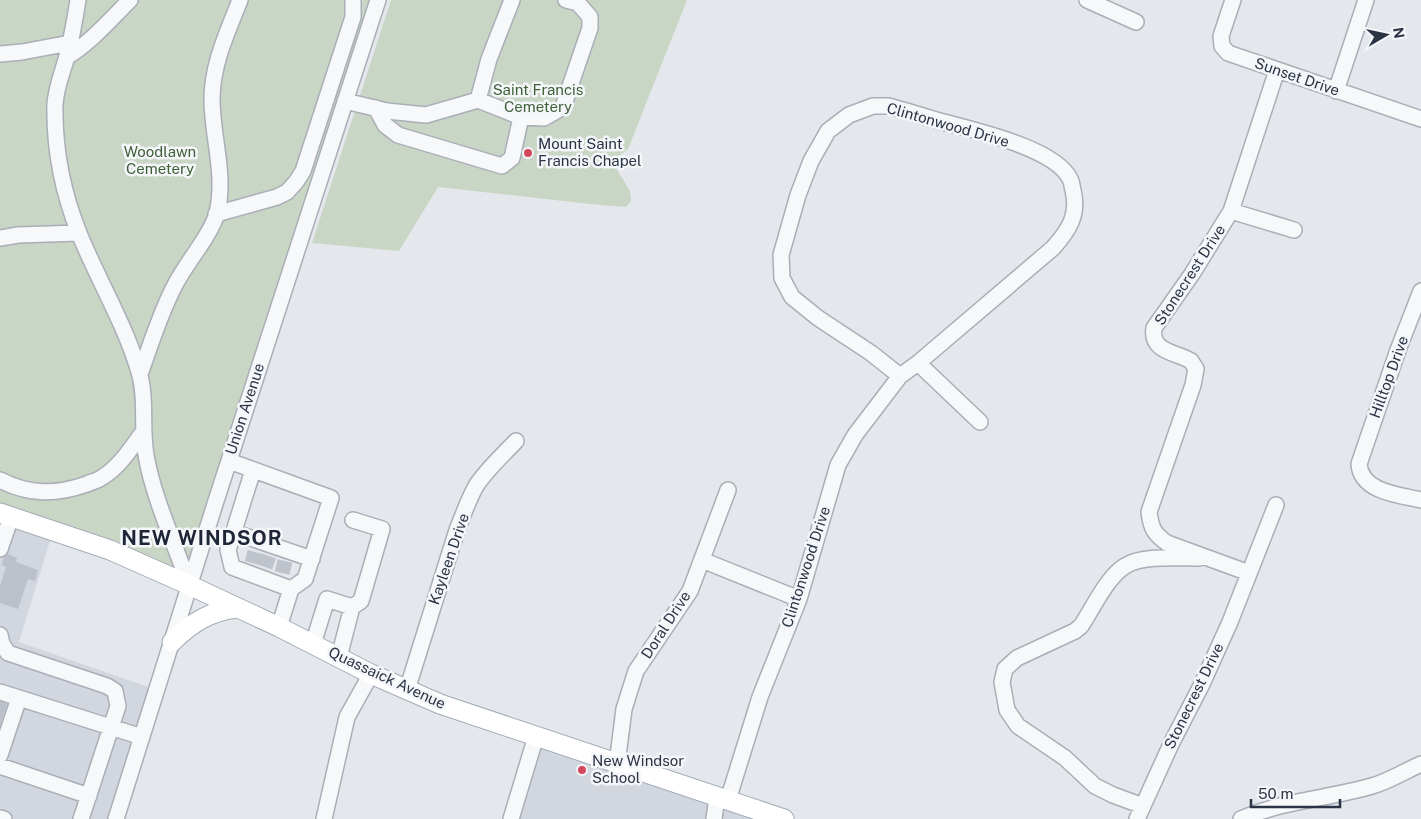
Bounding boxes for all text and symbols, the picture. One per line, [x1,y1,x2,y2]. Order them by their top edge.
north arrow [1361,10,1411,60]
text: N [1390,26,1408,40]
street label: Sunset Drive [1253,54,1342,99]
park label: Saint Francis Cemetery [493,81,583,115]
street label: Clintonwood Drive [885,99,1011,150]
place label: Mount Saint Francis Chapel [538,135,642,169]
park label: Woodlawn Cemetery [124,143,196,177]
marker: Mount Saint Francis Chapel [522,147,534,159]
street label: Stonecrest Drive [1151,221,1228,328]
street label: Hilltop Drive [1366,333,1411,420]
street label: Union Avenue [222,361,267,457]
street label: Clintonwood Drive [778,504,833,630]
street label: Kayleen Drive [425,511,472,607]
district label: NEW WINDSOR [121,526,283,550]
street label: Doral Drive [638,588,694,662]
street label: Stonecrest Drive [1160,640,1227,752]
street label: Quassaick Avenue [326,643,448,712]
place label: New Windsor School [592,752,684,786]
marker: New Windsor School [576,764,588,776]
scale bar [1251,776,1340,808]
text: 50 m [1258,785,1293,802]

